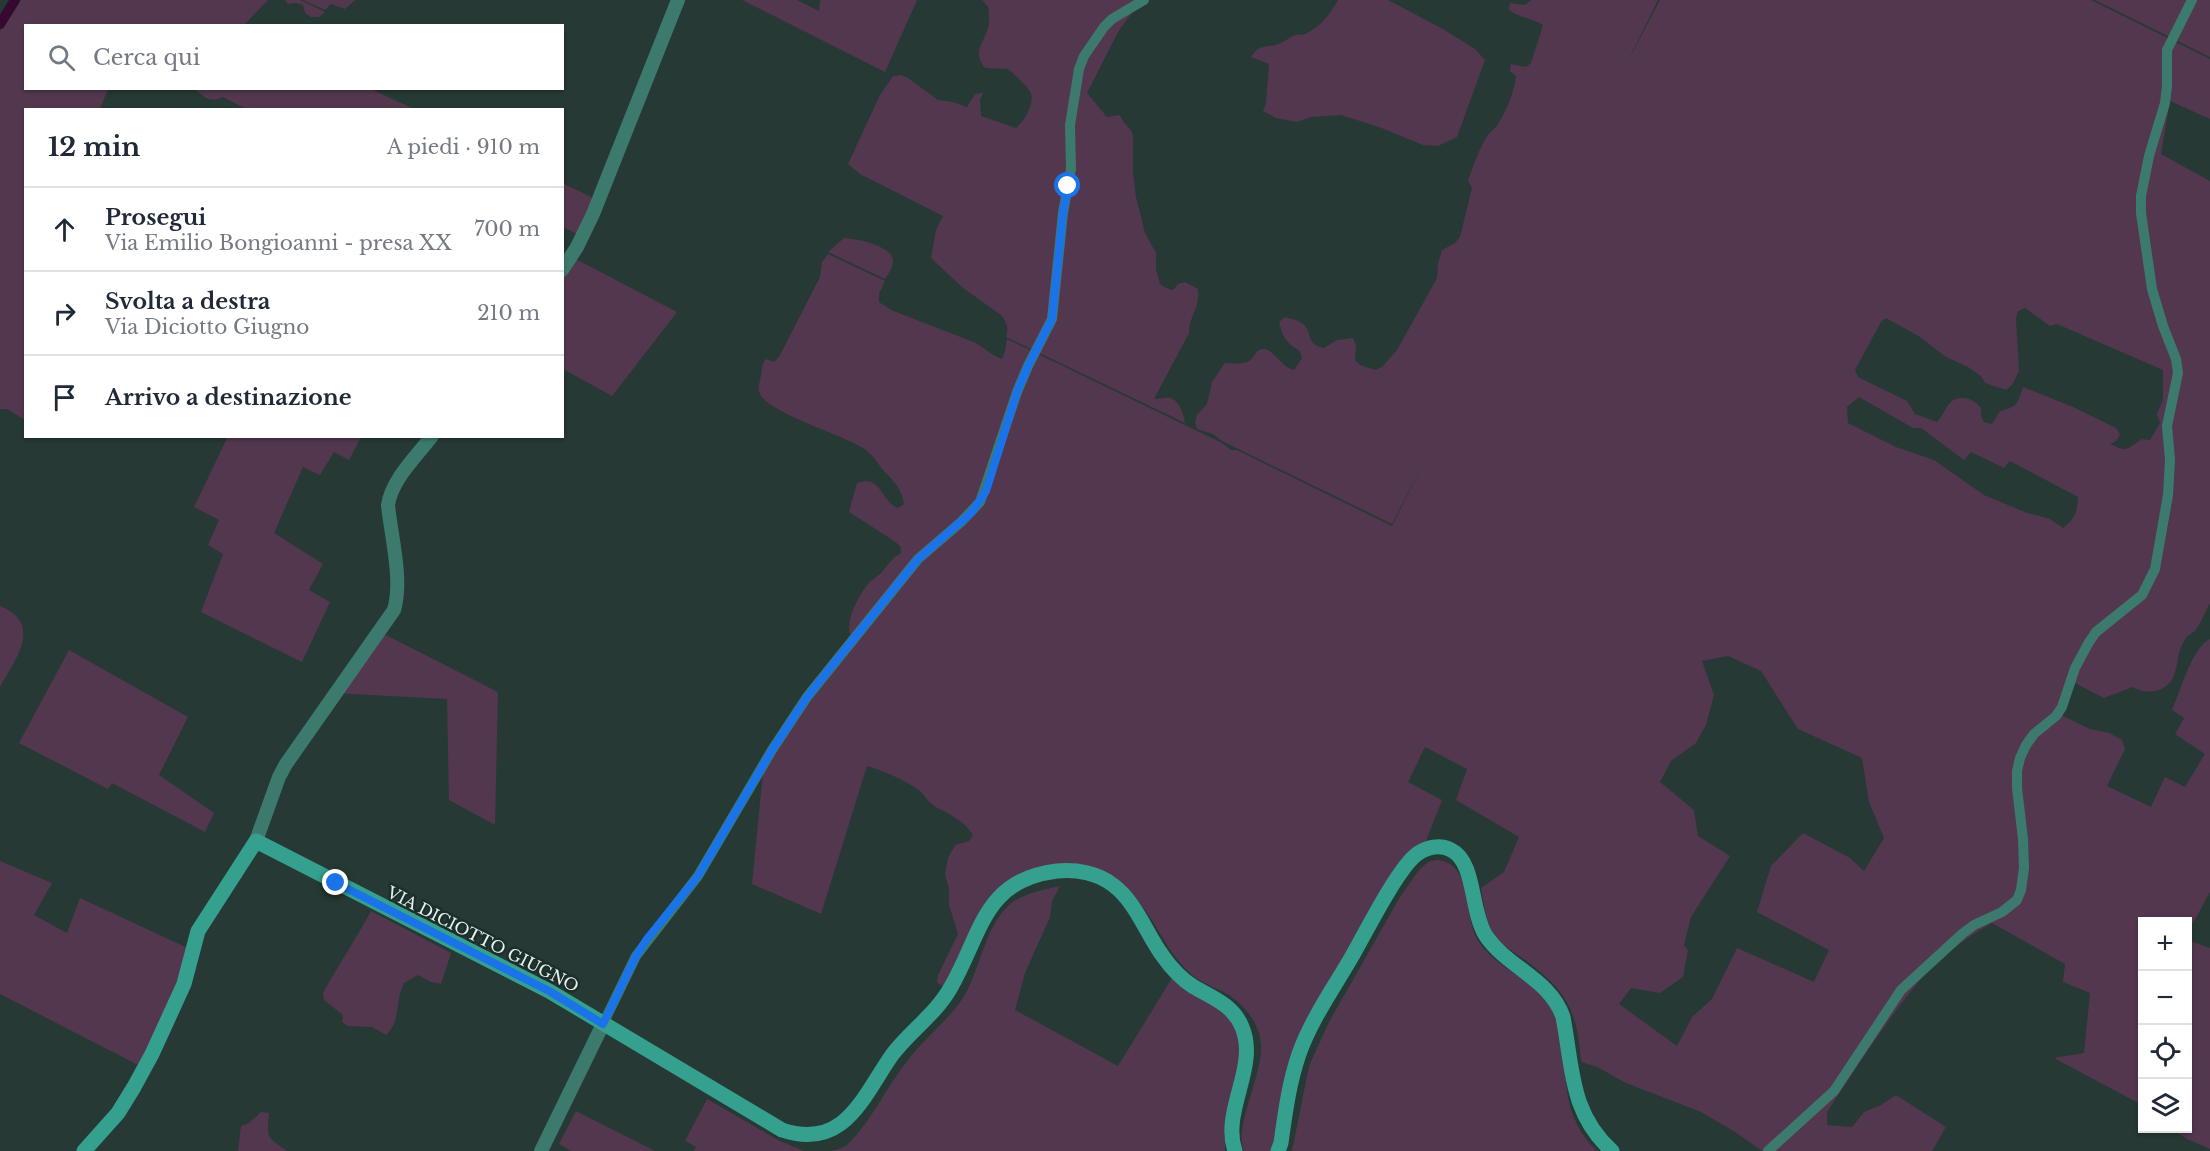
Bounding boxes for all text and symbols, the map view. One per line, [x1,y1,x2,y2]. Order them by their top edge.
search box [24,24,564,90]
icon: search [45,41,78,74]
text: Cerca qui [93,44,200,71]
text: 12 min [48,131,140,163]
text: A piedi · 910 m [387,135,540,159]
route start [1054,172,1080,198]
text: Prosegui [105,204,206,231]
icon: ahead [48,213,81,246]
text: 700 m [474,217,540,241]
text: Via Emilio Bongioanni - presa XX [105,231,452,255]
text: Svolta a destra [105,288,270,315]
icon: right [48,297,81,330]
text: 210 m [477,301,540,325]
text: Via Diciotto Giugno [105,315,309,339]
icon: arrive [48,381,81,414]
text: Arrivo a destinazione [105,384,352,411]
route end [322,869,348,895]
street label: VIA DICIOTTO GIUGNO [383,881,582,996]
map controls [2138,917,2192,1133]
button: + [2138,917,2192,971]
button: − [2138,971,2192,1025]
button: locate [2138,1025,2192,1079]
button: layers [2138,1079,2192,1133]

